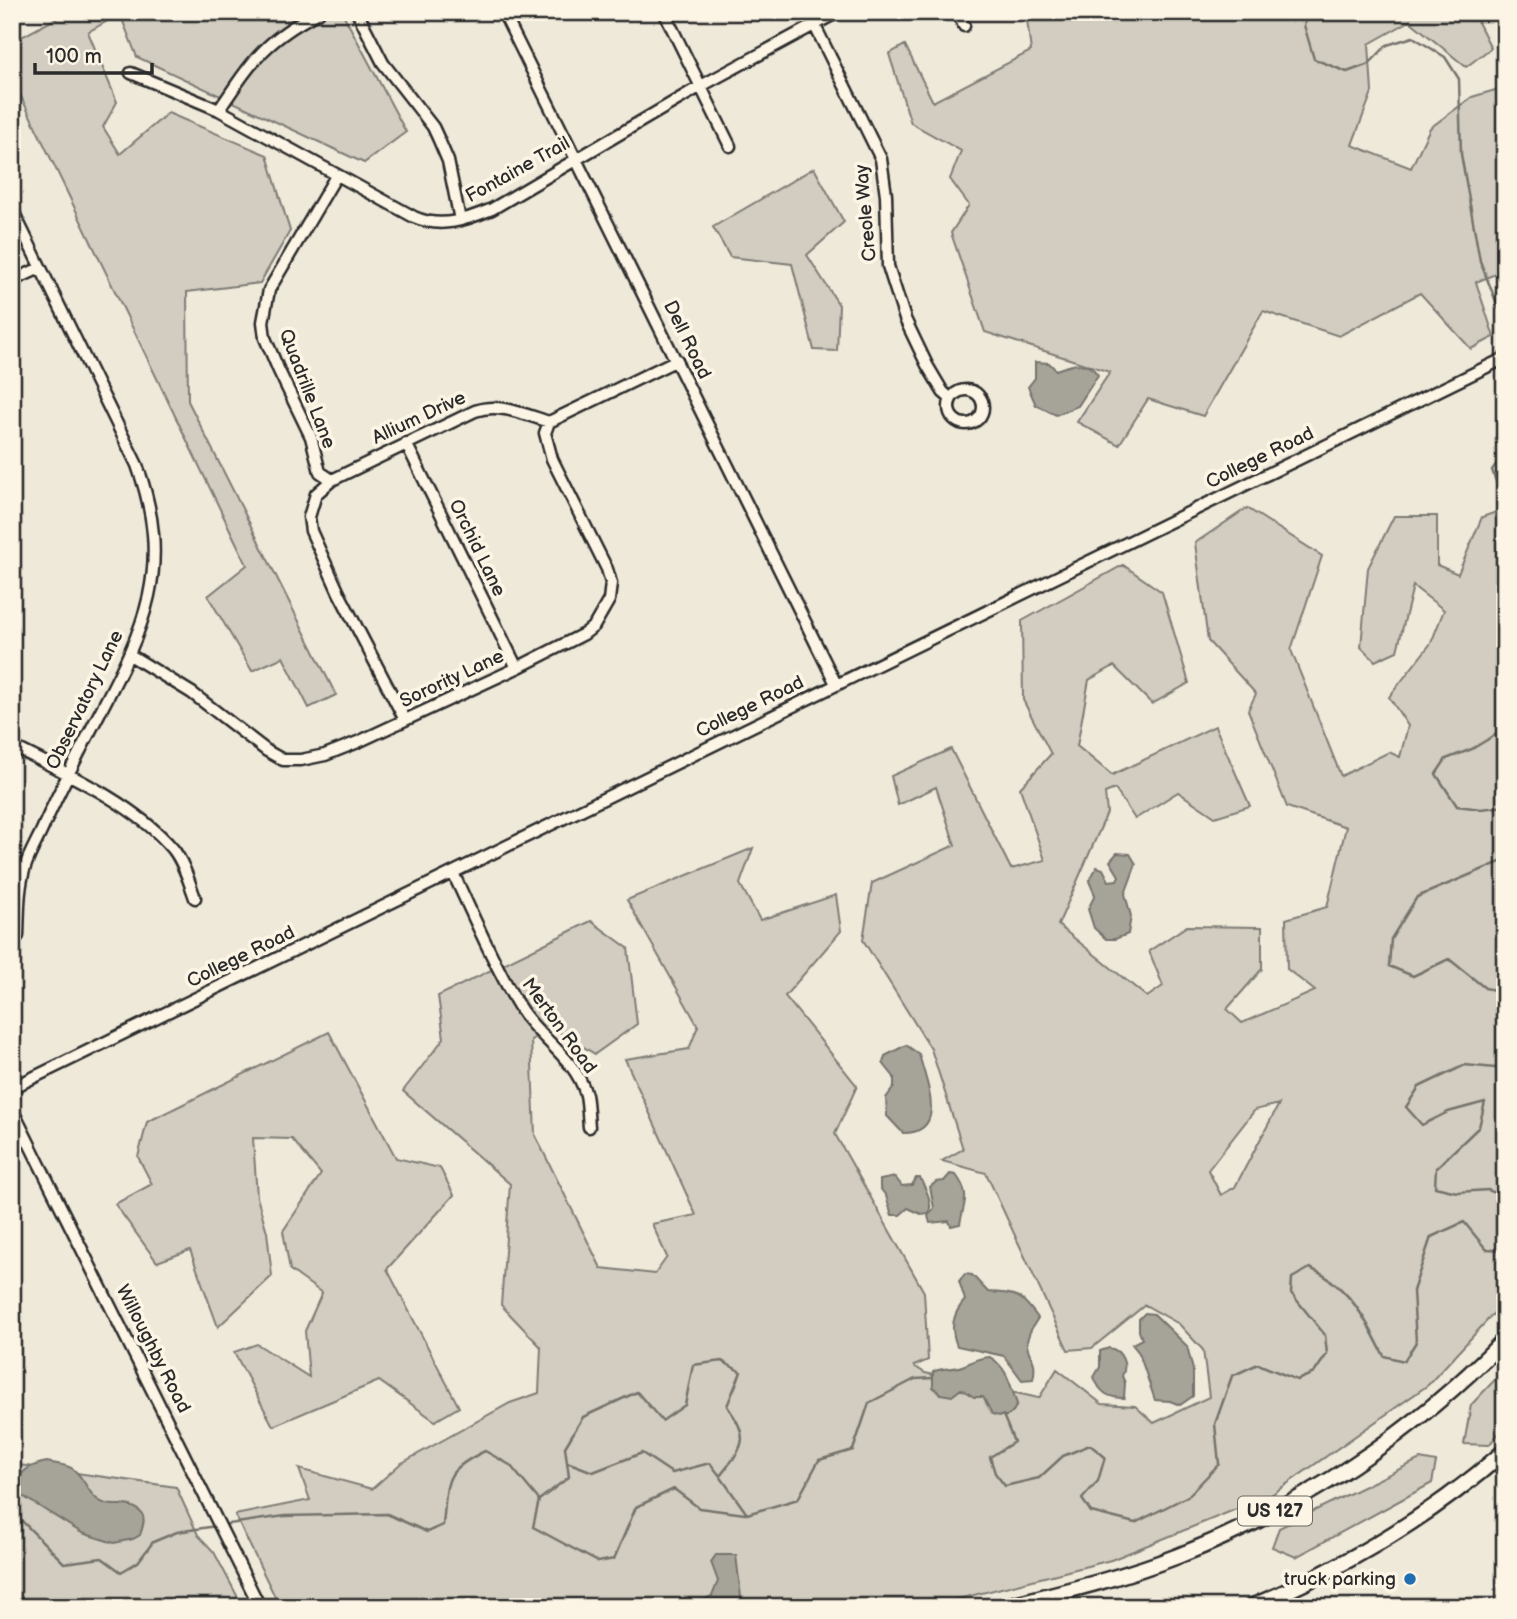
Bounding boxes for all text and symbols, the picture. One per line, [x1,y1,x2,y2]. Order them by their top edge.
scale bar [35,32,152,76]
text: 100 m [46,44,102,69]
street label: Fontaine Trail [462,132,574,208]
street label: Creole Way [850,163,882,263]
street label: Dell Road [658,297,716,383]
street label: Quadrille Lane [274,326,340,452]
street label: Allium Drive [369,386,469,450]
street label: College Road [1202,422,1318,494]
street label: Orchid Lane [444,496,510,600]
street label: Observatory Lane [41,627,129,773]
street label: Sorority Lane [396,645,508,713]
street label: College Road [692,671,808,743]
street label: College Road [183,921,299,993]
street label: Merton Road [517,974,601,1078]
street label: Willoughby Road [111,1281,195,1417]
road number: US 127 [1238,1496,1312,1526]
place label: truck parking [1284,1568,1396,1591]
marker: truck parking [1402,1571,1418,1587]

